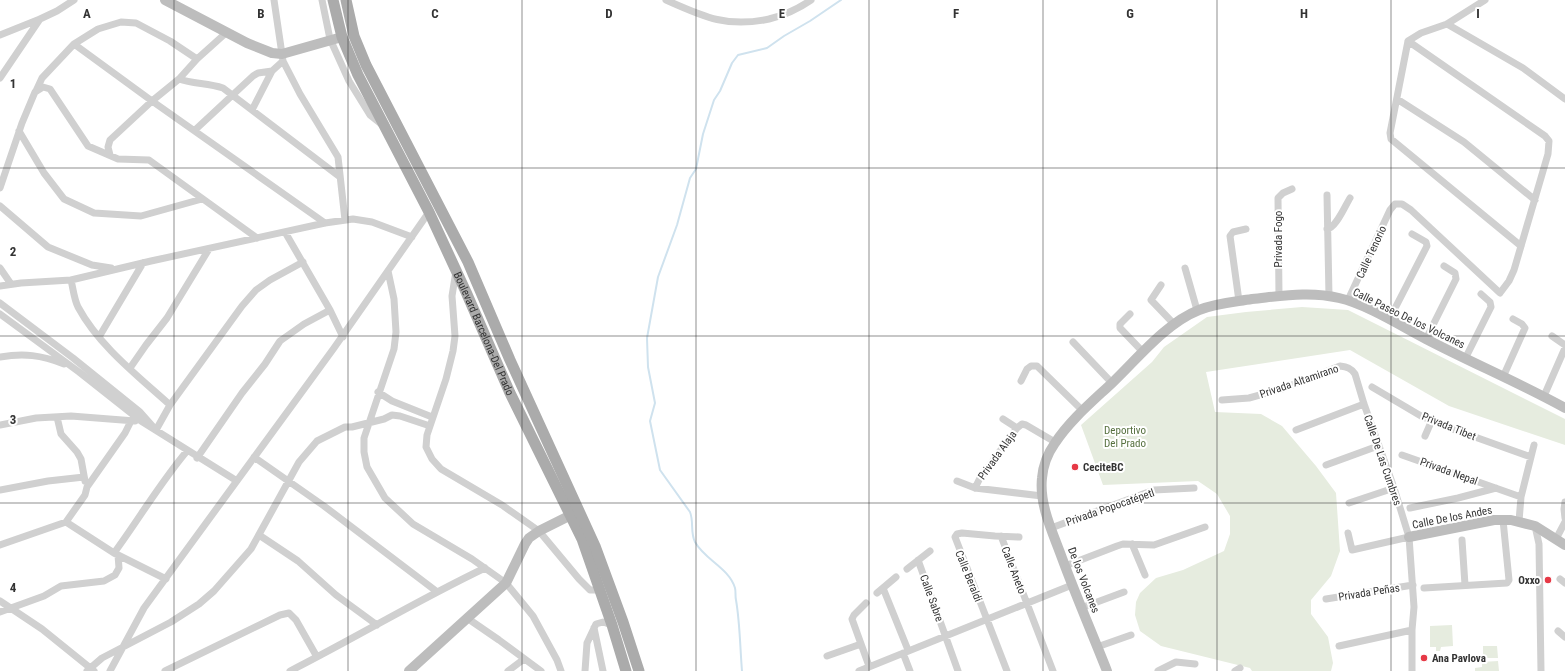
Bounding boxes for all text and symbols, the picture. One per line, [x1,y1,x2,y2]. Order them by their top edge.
text: A [83,6,91,21]
text: B [257,6,265,21]
text: C [431,6,439,21]
text: D [605,6,613,21]
text: E [779,6,786,21]
text: F [953,6,959,21]
text: G [1126,6,1134,21]
text: H [1300,6,1308,21]
text: I [1476,6,1480,21]
text: 1 [10,76,16,91]
street label: Privada Fogo [1272,210,1285,267]
street label: Calle Tenorio [1354,223,1390,281]
text: 2 [10,244,17,259]
street label: Boulevard Barcelona-Del Prado [451,270,516,398]
street label: Calle Paseo De los Volcanes [1351,286,1467,351]
street label: Privada Altamirano [1258,362,1341,401]
street label: Privada Tibet [1420,410,1478,443]
text: 3 [10,412,16,427]
street label: Calle De Las Cumbres [1361,413,1404,507]
park label: Deportivo Del Prado [1104,424,1146,450]
street label: Privada Alaja [975,428,1019,482]
street label: Privada Nepal [1418,455,1479,488]
place label: CeciteBC [1083,461,1123,474]
marker: CeciteBC [1070,462,1080,472]
street label: Privada Popocatépetl [1064,486,1156,529]
street label: Calle De los Andes [1411,503,1493,532]
street label: Calle Aneto [999,545,1029,596]
street label: De los Volcanes [1065,545,1102,615]
street label: Calle Beraldi [952,549,985,604]
street label: Calle Sabre [917,573,946,623]
place label: Oxxo [1518,574,1541,587]
marker: Oxxo [1543,575,1553,585]
text: 4 [10,580,17,595]
street label: Privada Peñas [1337,581,1401,604]
place label: Ana Pavlova [1432,652,1486,665]
marker: Ana Pavlova [1419,653,1429,663]

